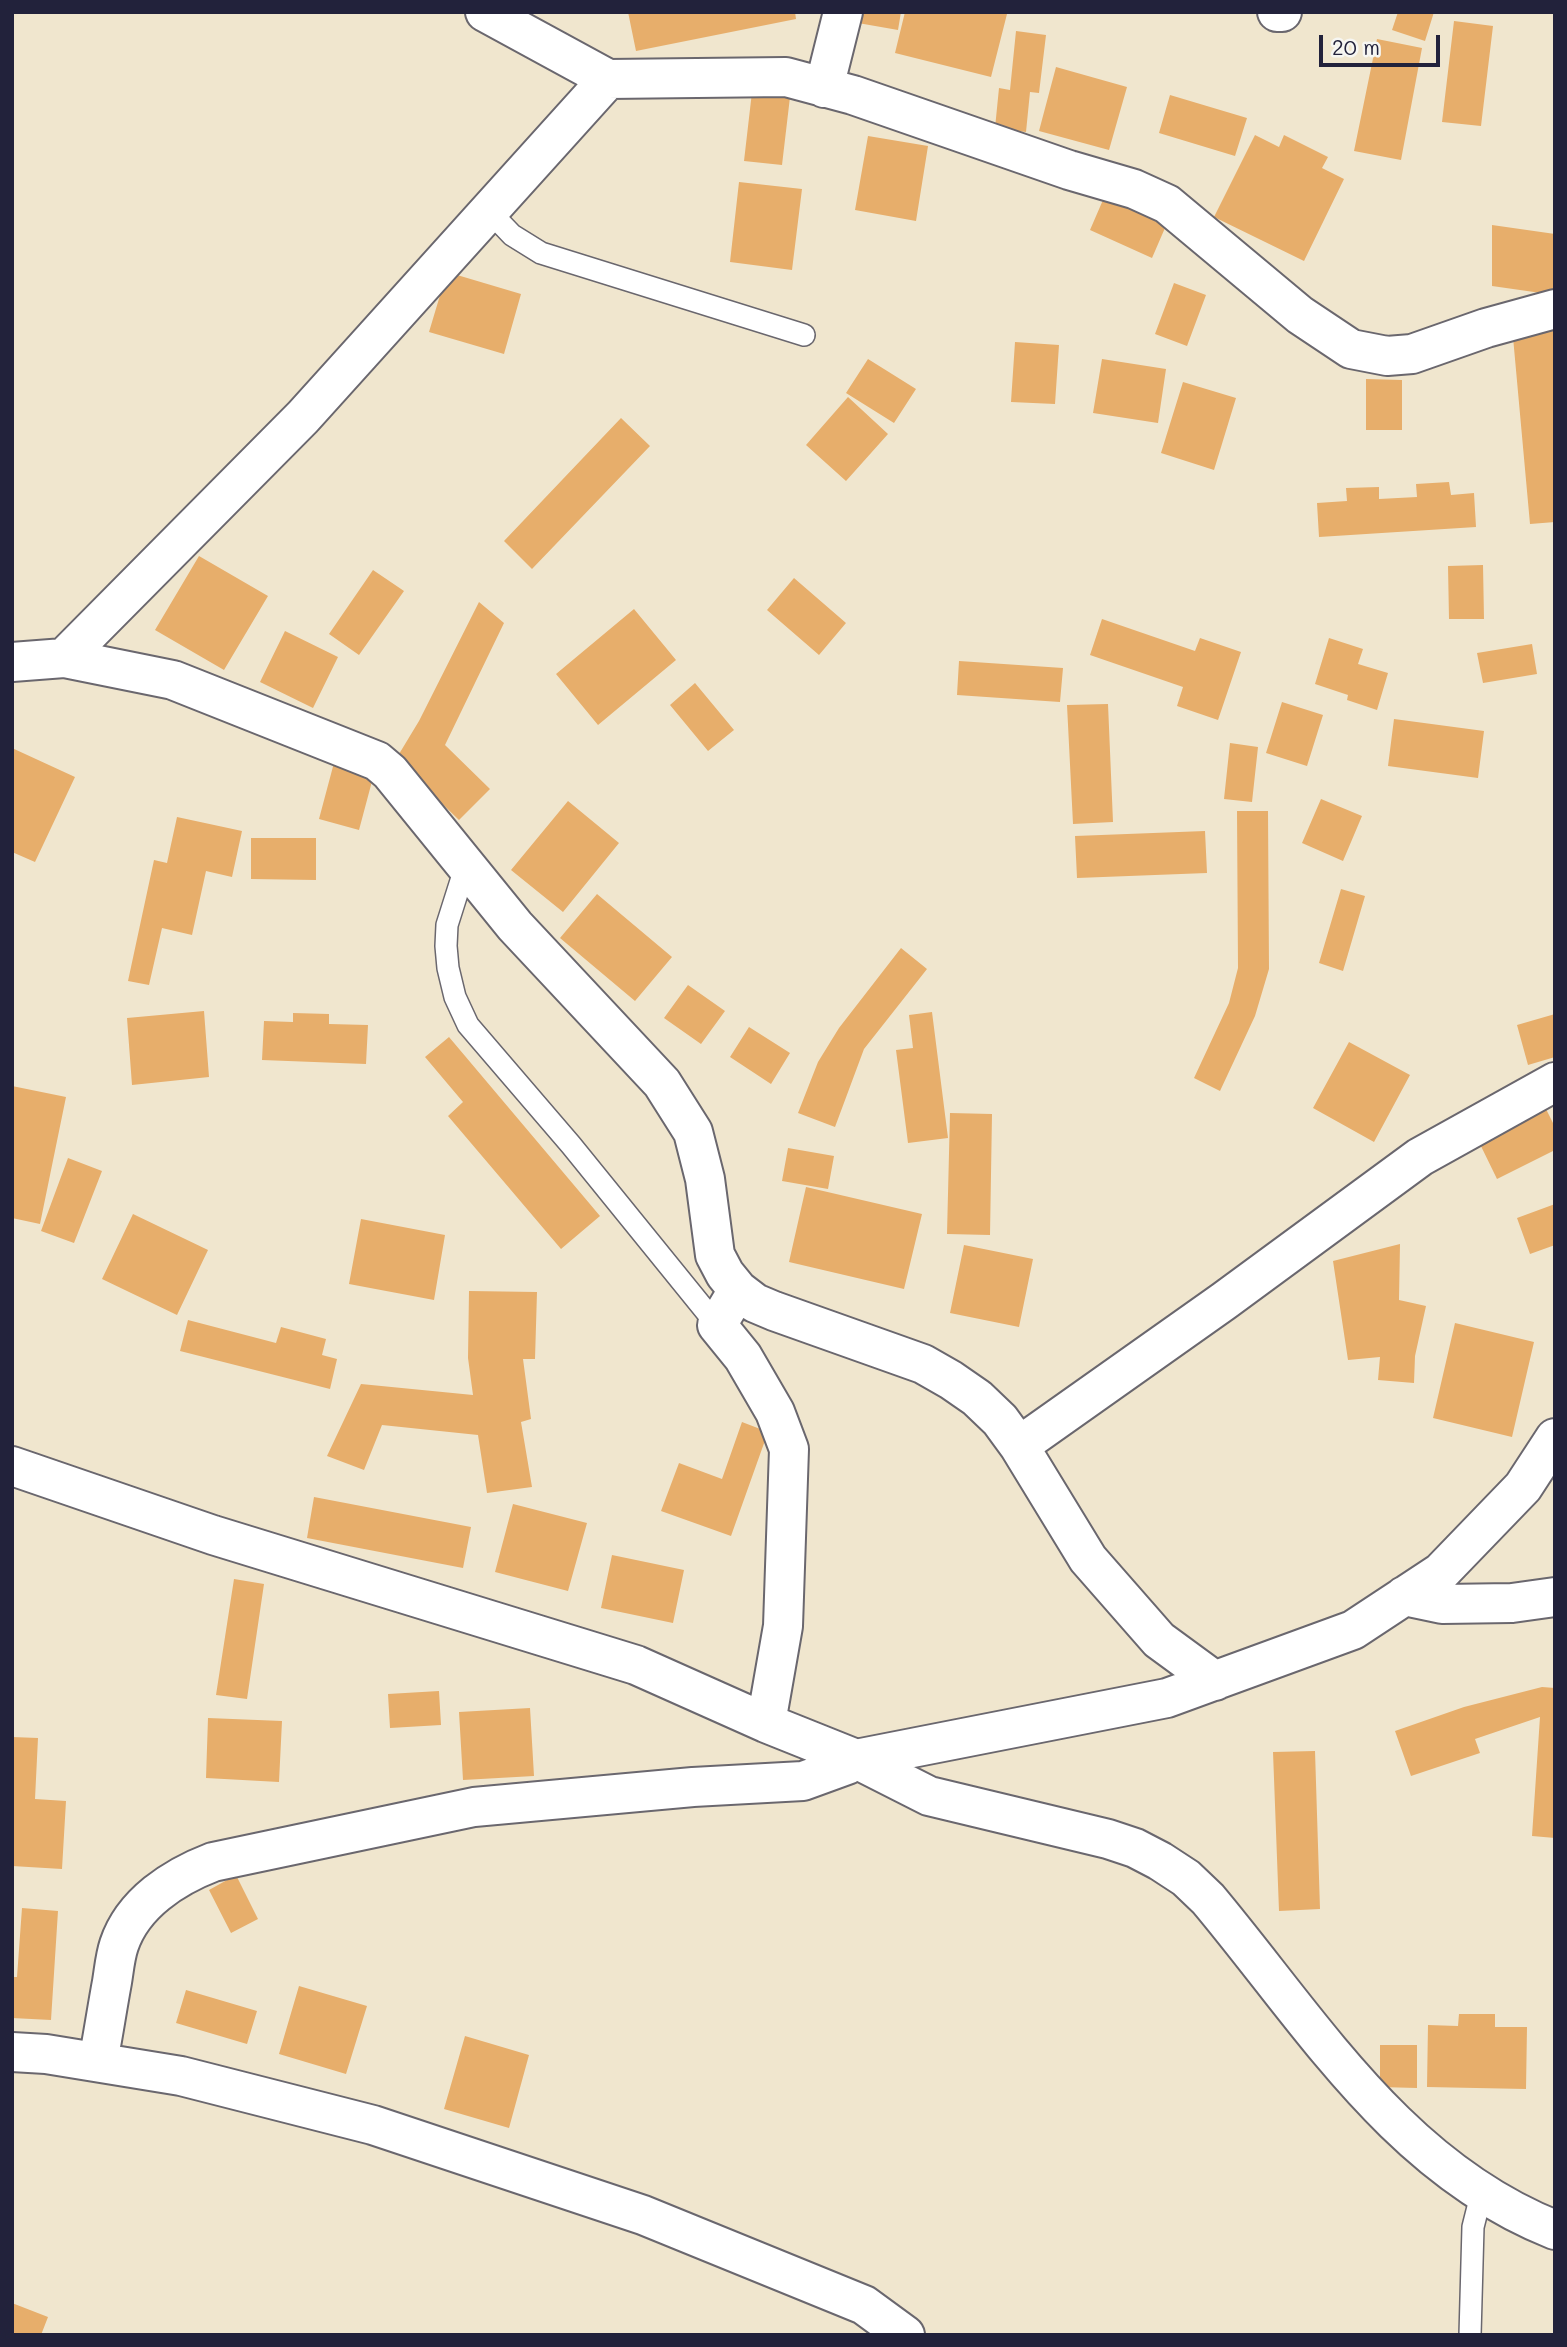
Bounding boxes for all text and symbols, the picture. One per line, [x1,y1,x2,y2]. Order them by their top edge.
scale bar [1322,21,1443,65]
text: 20 m [1332,33,1380,60]

